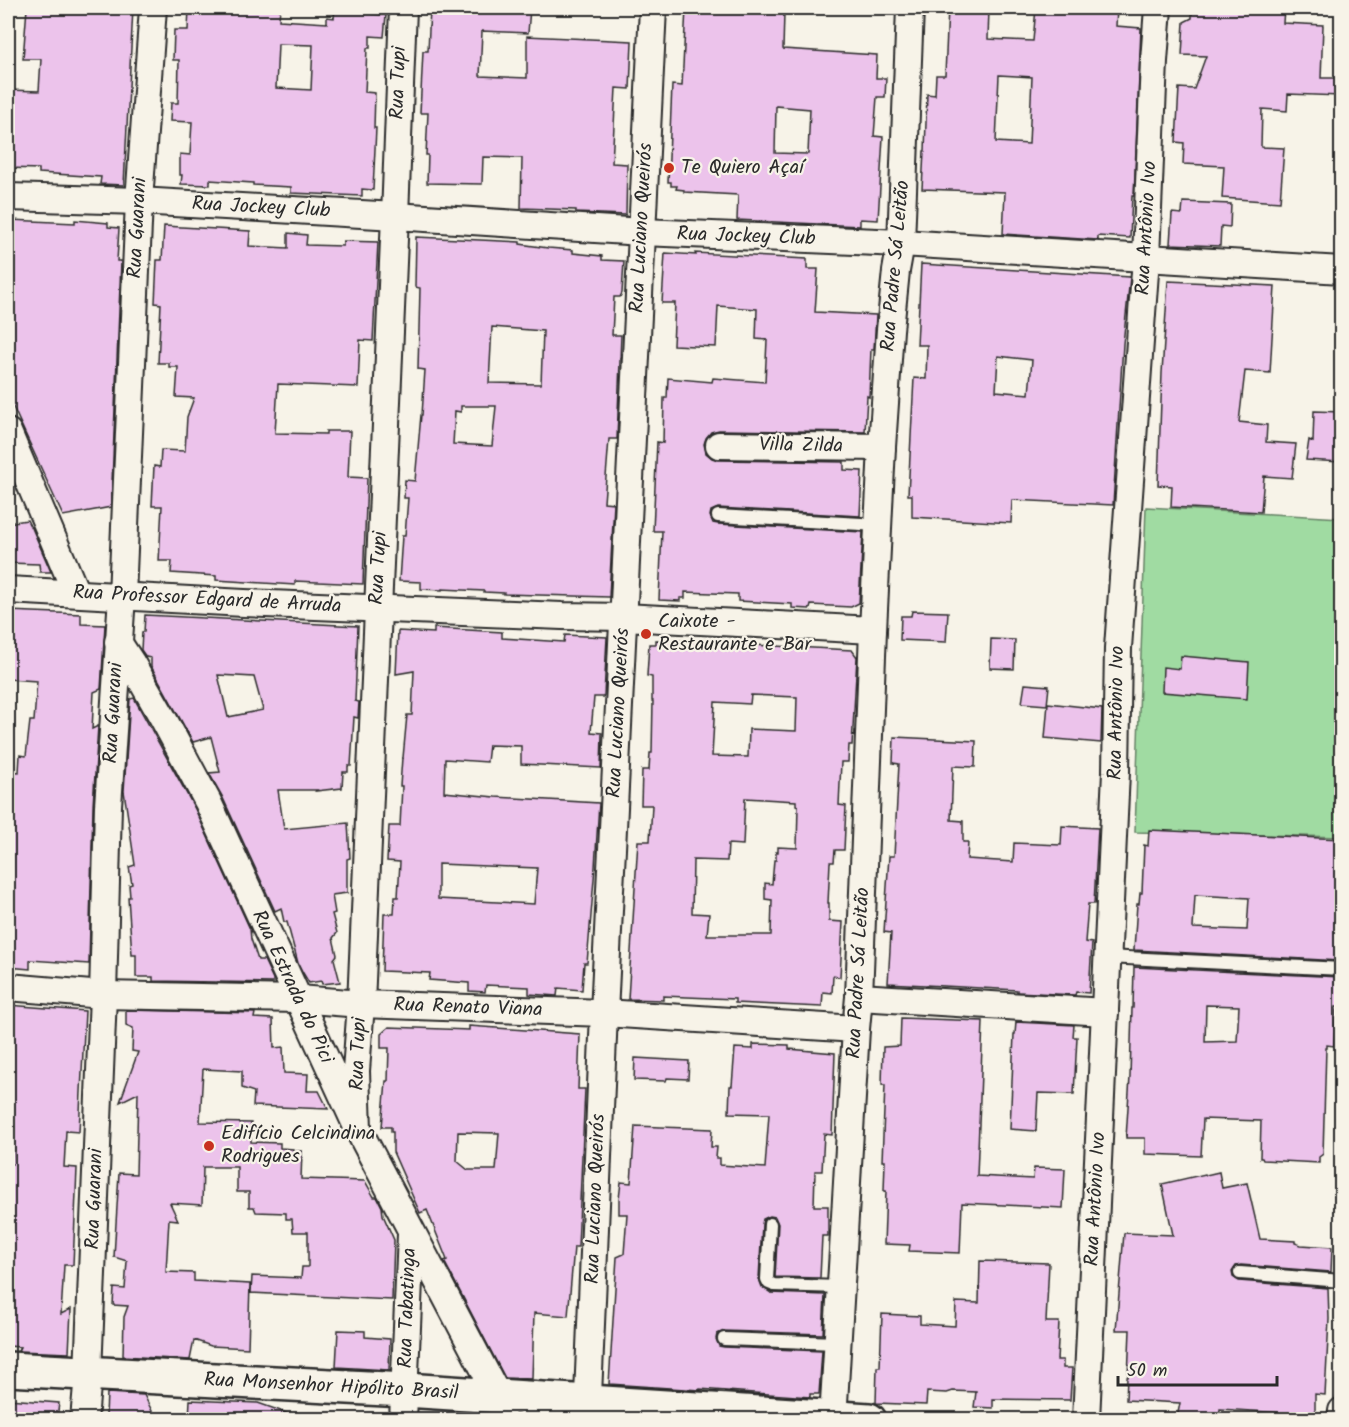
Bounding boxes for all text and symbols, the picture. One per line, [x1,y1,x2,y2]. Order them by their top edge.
street label: Rua Tupi [382,45,416,120]
street label: Rua Luciano Queirós [622,142,662,314]
place label: Te Quiero Açaí [681,152,807,184]
street label: Rua Antônio Ivo [1128,160,1166,296]
marker: Te Quiero Açaí [662,161,676,175]
street label: Rua Guarani [119,175,157,279]
street label: Rua Padre Sá Leitão [873,179,919,353]
street label: Rua Jockey Club [191,188,332,228]
street label: Rua Jockey Club [676,219,816,255]
street label: Villa Zilda [759,429,843,463]
street label: Rua Tupi [361,529,397,605]
street label: Rua Professor Edgard de Arruda [72,577,342,623]
place label: Caixote - Restaurante e Bar [658,606,812,661]
street label: Rua Luciano Queirós [599,627,639,799]
marker: Caixote - Restaurante e Bar [639,627,653,641]
street label: Rua Antônio Ivo [1100,645,1134,781]
street label: Rua Guarani [95,660,133,764]
street label: Rua Padre Sá Leitão [839,886,879,1060]
street label: Rua Estrada do Pici [242,905,342,1070]
street label: Rua Renato Viana [393,989,543,1027]
street label: Rua Tupi [342,1016,376,1091]
street label: Rua Luciano Queirós [577,1113,615,1285]
place label: Edifício Celcindina Rodrigues [221,1118,375,1173]
street label: Rua Antônio Ivo [1077,1131,1115,1267]
marker: Edifício Celcindina Rodrigues [202,1139,216,1153]
street label: Rua Guarani [77,1147,113,1250]
street label: Rua Tabatinga [390,1247,426,1369]
scale bar [1118,1349,1277,1387]
text: 50 m [1127,1357,1167,1386]
street label: Rua Monsenhor Hipólito Brasil [203,1364,459,1410]

